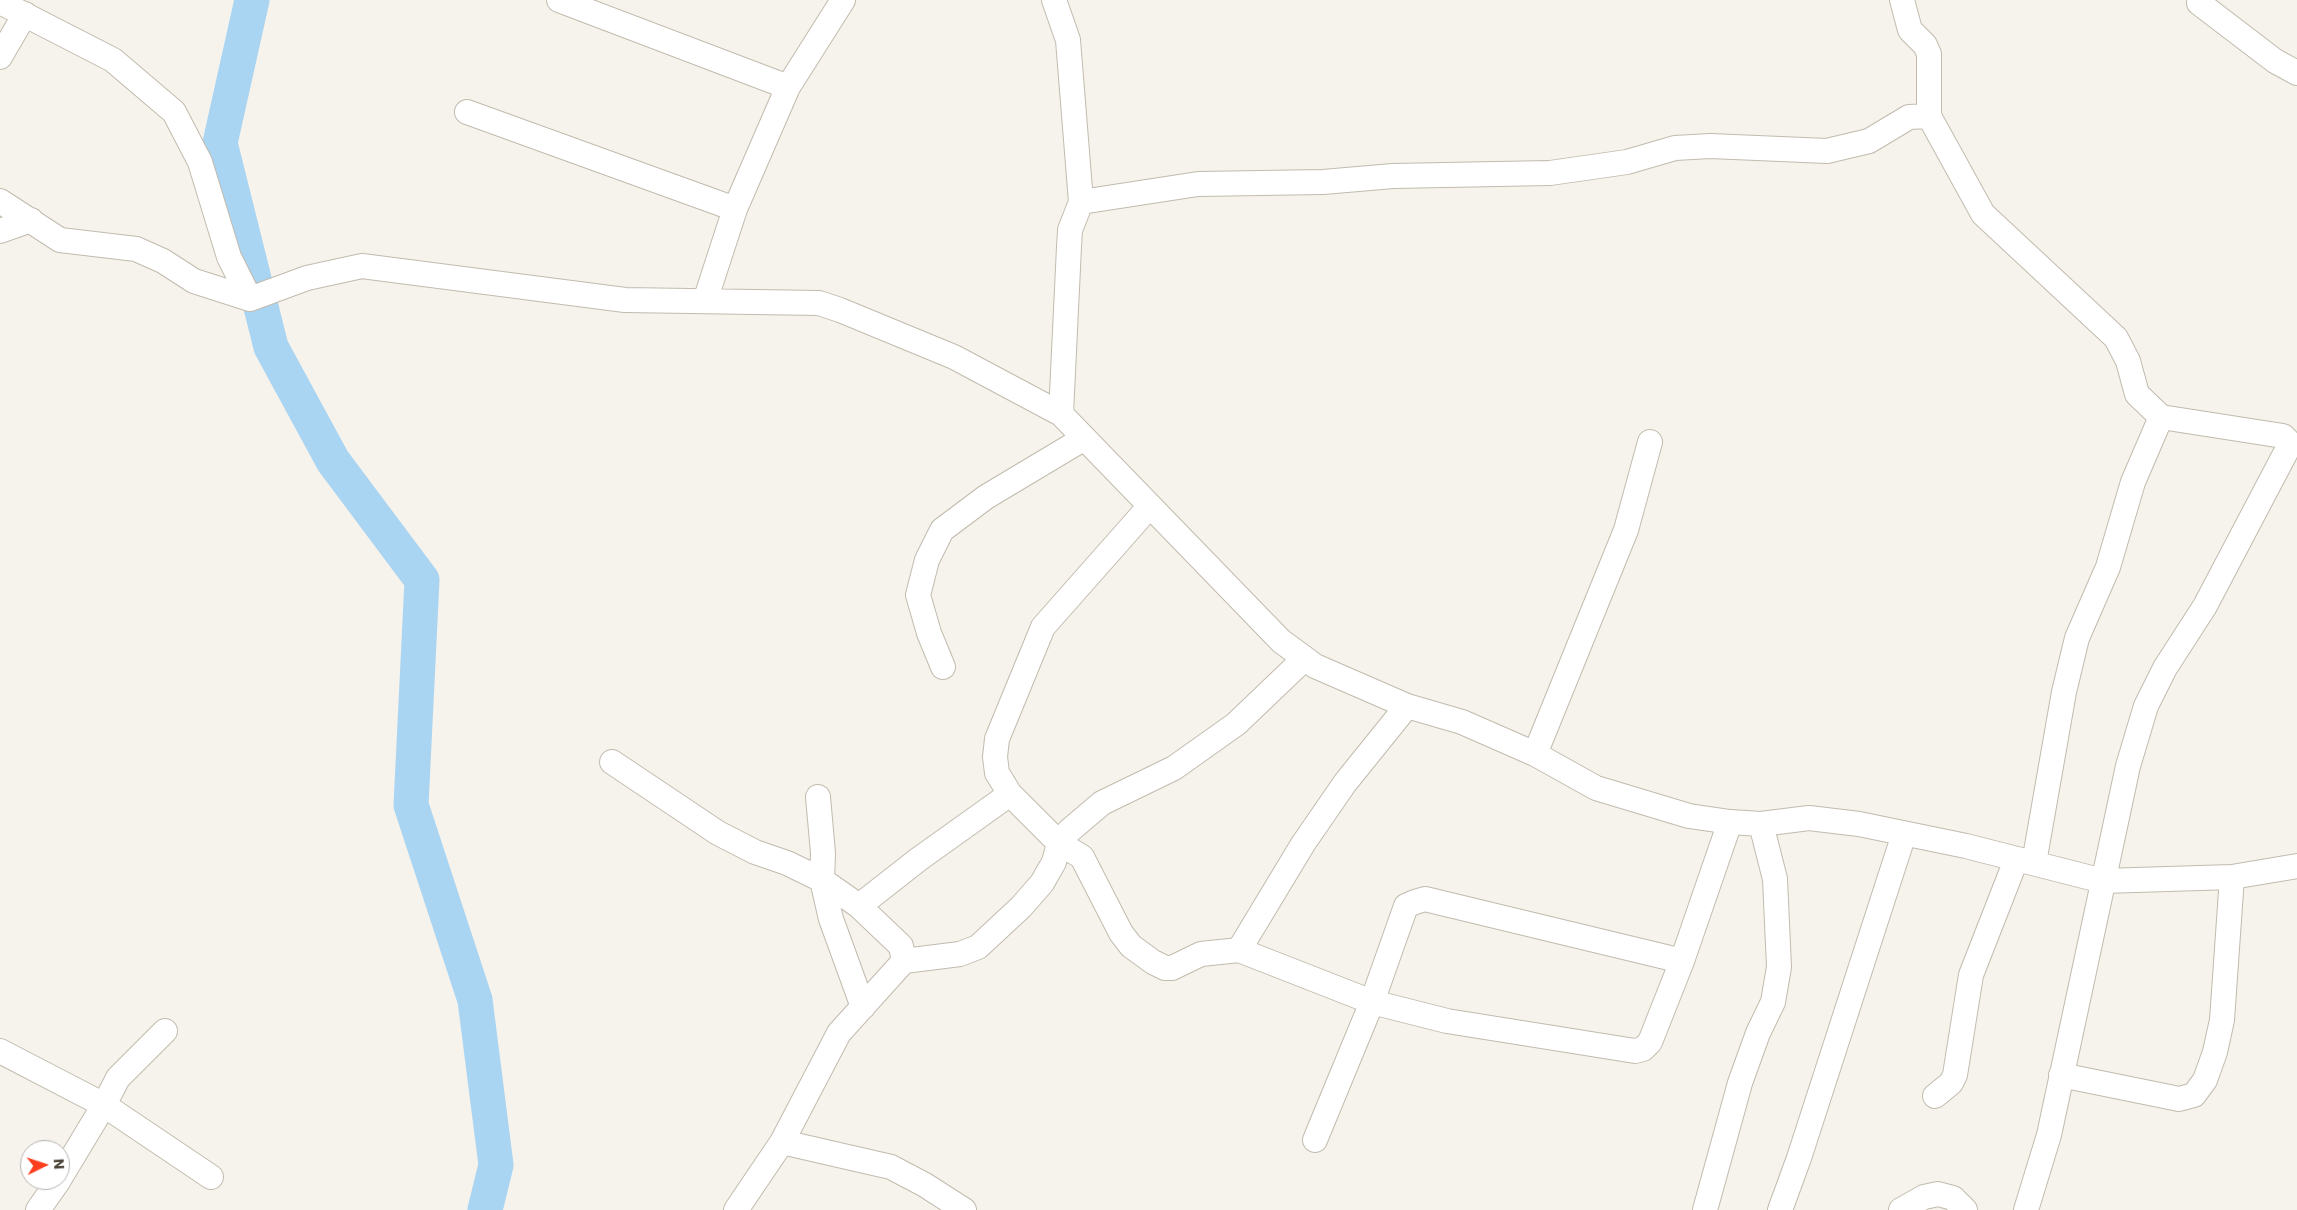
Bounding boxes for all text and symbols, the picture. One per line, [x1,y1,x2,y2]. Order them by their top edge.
north arrow [20,1140,70,1190]
text: N [49,1158,69,1170]

